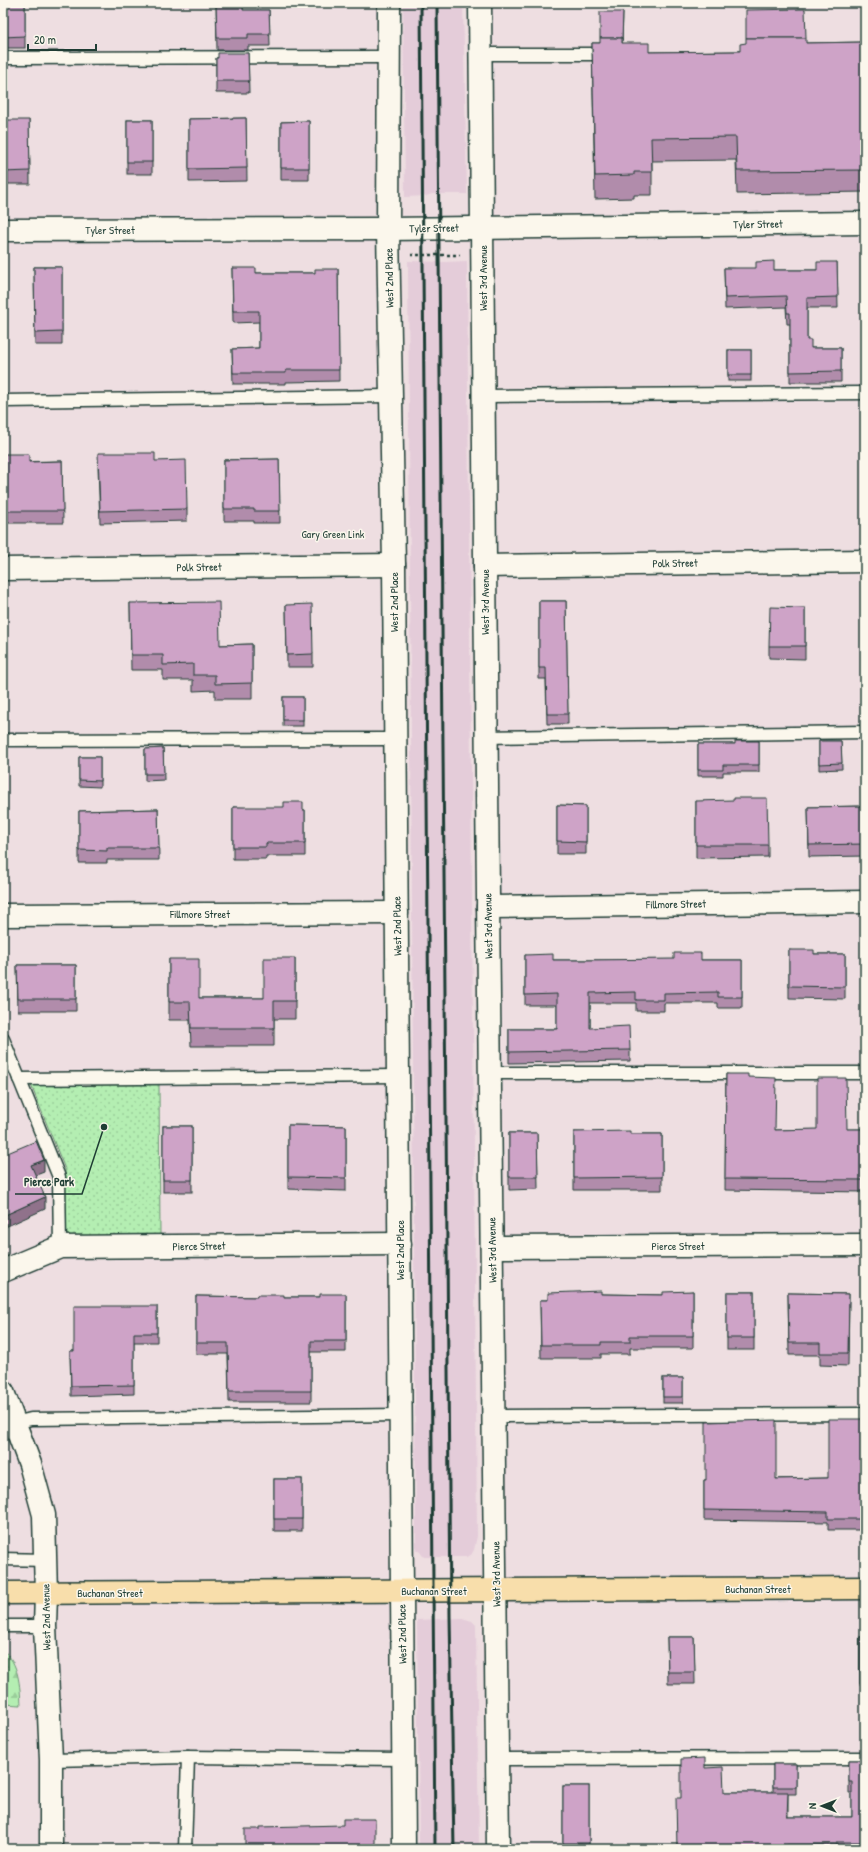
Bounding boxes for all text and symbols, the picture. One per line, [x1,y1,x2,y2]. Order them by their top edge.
scale bar [28,26,96,52]
text: 20 m [34,31,56,48]
street label: Tyler Street [733,217,783,231]
street label: Tyler Street [409,221,459,235]
street label: Tyler Street [85,223,135,237]
street label: West 3rd Avenue [476,245,490,311]
street label: West 2nd Place [381,247,397,308]
street label: Gary Green Link [302,527,365,541]
street label: Polk Street [652,556,698,570]
street label: Polk Street [176,560,222,574]
street label: West 3rd Avenue [478,569,492,635]
street label: West 2nd Place [387,571,401,632]
street label: West 3rd Avenue [480,892,496,959]
street label: West 2nd Place [389,895,405,956]
street label: Fillmore Street [645,896,706,912]
street label: Fillmore Street [169,907,230,921]
callout: Pierce Park [15,1170,82,1194]
text: Pierce Park [24,1173,74,1190]
street label: West 3rd Avenue [484,1216,500,1283]
street label: West 2nd Place [393,1219,407,1280]
street label: Pierce Street [172,1239,226,1253]
street label: Pierce Street [651,1239,705,1253]
street label: West 3rd Avenue [488,1540,504,1607]
street label: Buchanan Street [725,1582,791,1596]
street label: West 2nd Avenue [38,1583,54,1650]
street label: Buchanan Street [401,1584,467,1598]
street label: Buchanan Street [77,1586,143,1600]
street label: West 2nd Place [394,1603,410,1664]
north arrow [802,1786,842,1826]
text: N [805,1803,819,1809]

